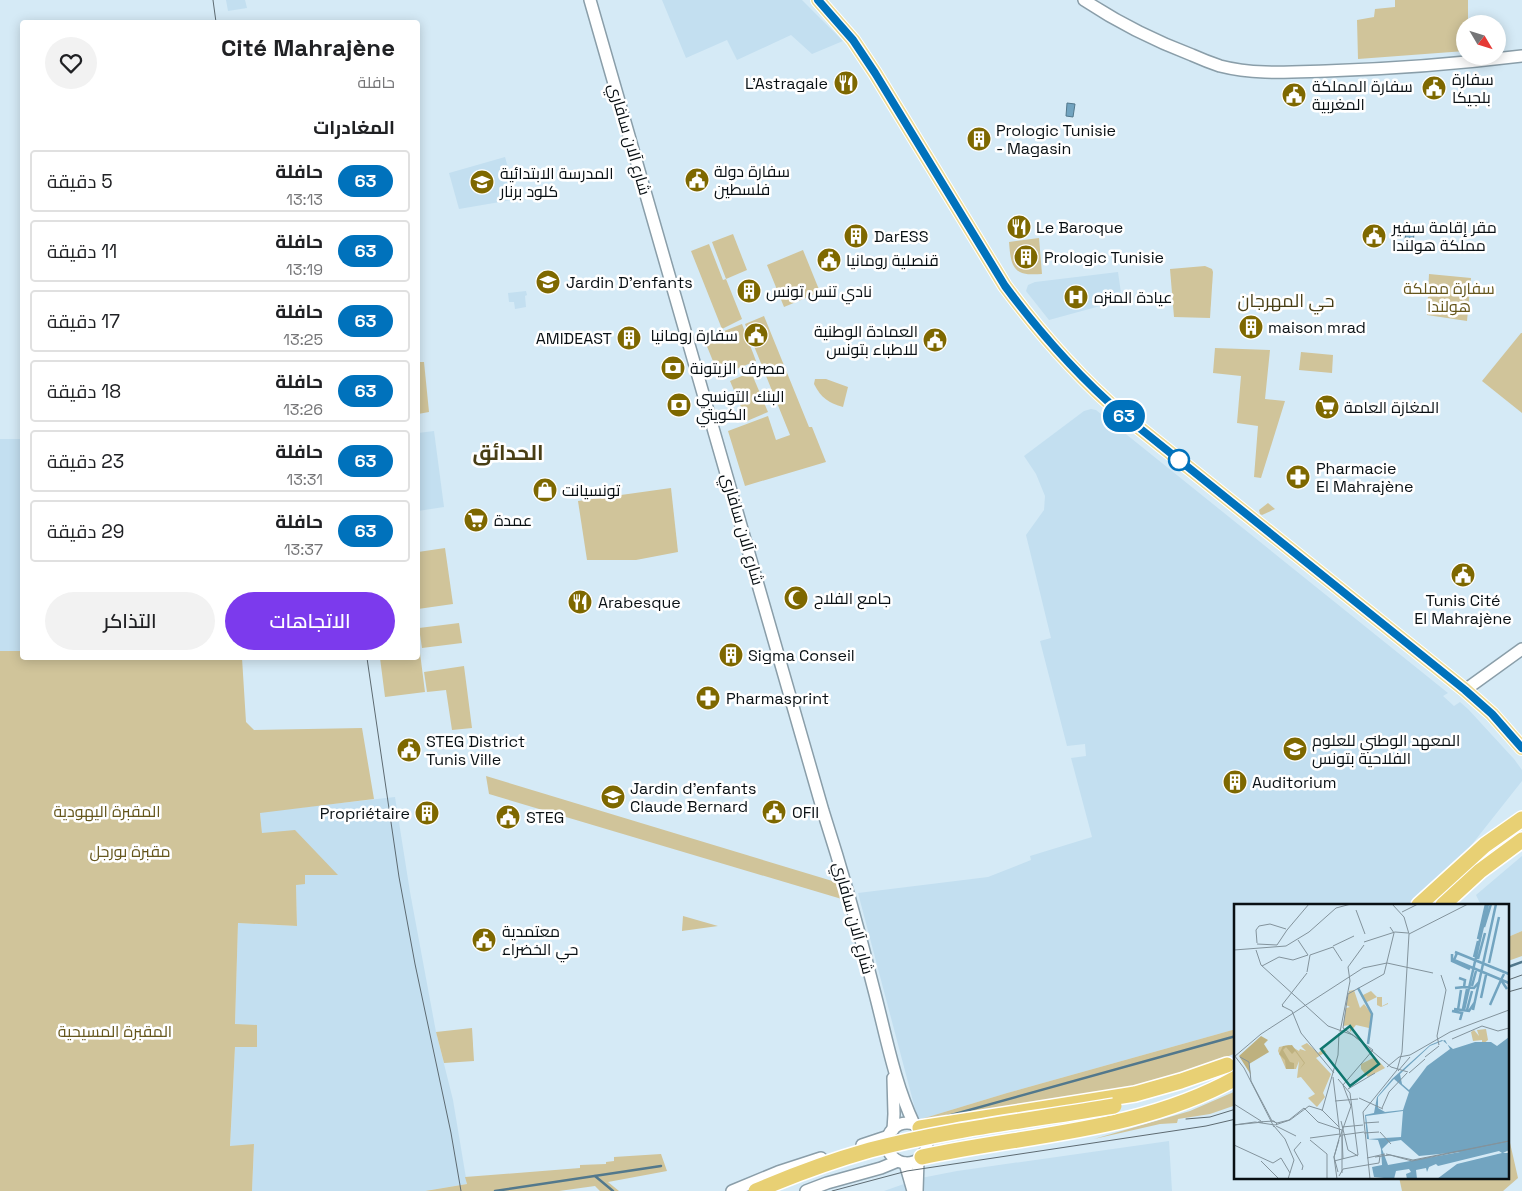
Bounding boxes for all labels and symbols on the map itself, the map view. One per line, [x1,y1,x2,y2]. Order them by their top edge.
north arrow [1456,15,1506,65]
place label: سفارة بلجيكا [1452,69,1494,108]
restaurant icon: L'Astragale [833,70,859,96]
place label: L'Astragale [745,73,828,94]
public building icon: سفارة بلجيكا [1421,75,1447,101]
place label: سفارة المملكة المغربية [1312,76,1413,115]
street label: شارع آلان سافاري [601,81,656,198]
public building icon: سفارة المملكة المغربية [1281,82,1307,108]
place label: Prologic Tunisie - Magasin [996,120,1116,159]
building icon: Prologic Tunisie - Magasin [966,126,992,152]
place label: سفارة دولة فلسطين [714,161,790,200]
place label: المدرسة الابتدائية كلود برنار [499,163,614,202]
public building icon: سفارة دولة فلسطين [684,167,710,193]
school or university icon: المدرسة الابتدائية كلود برنار [469,169,495,195]
restaurant icon: Le Baroque [1006,214,1032,240]
place label: Le Baroque [1036,217,1123,238]
place label: مقر إقامة سفير مملكة هولندا [1391,217,1497,256]
building icon: DarESS [843,223,869,249]
public building icon: مقر إقامة سفير مملكة هولندا [1361,223,1387,249]
place label: DarESS [874,226,929,247]
building icon: Prologic Tunisie [1013,244,1039,270]
public building icon: قنصلية رومانيا [816,247,842,273]
place label: Prologic Tunisie [1044,247,1164,268]
place label: قنصلية رومانيا [846,250,939,271]
school or university icon: Jardin D'enfants [535,269,561,295]
place label: Jardin D'enfants [566,272,693,293]
building icon: نادي تنس تونس [736,278,762,304]
park label: سفارة مملكة هولندا [1403,278,1495,317]
place label: نادي تنس تونس [766,281,872,305]
hospital icon: عيادة المنزه [1063,284,1089,310]
place label: عيادة المنزه [1094,287,1172,308]
district label: حي المهرجان [1237,289,1335,315]
building icon: maison mrad [1238,314,1264,340]
place label: maison mrad [1268,317,1366,338]
place label: العمادة الوطنية للاطباء بتونس [814,321,918,360]
public building icon: سفارة رومانيا [743,322,769,348]
building icon: AMIDEAST [616,325,642,351]
place label: سفارة رومانيا [651,325,738,346]
public building icon: العمادة الوطنية للاطباء بتونس [922,327,948,353]
place label: AMIDEAST [536,328,612,349]
bank icon: مصرف الزيتونة [660,355,686,381]
place label: مصرف الزيتونة [690,358,785,379]
place label: البنك التونسي الكويتي [696,386,785,428]
bank icon: البنك التونسي الكويتي [666,392,692,418]
supermarket icon: المغازة العامة [1314,394,1340,420]
place label: المغازة العامة [1344,397,1439,418]
line badge: 63 [1102,400,1146,432]
district label: الحدائق [473,439,543,466]
unlabelled marker [1168,449,1190,471]
place label: Pharmacie El Mahrajène [1316,458,1414,497]
pharmacy icon: Pharmacie El Mahrajène [1285,464,1311,490]
street label: شارع آلان سافاري [714,471,769,588]
shop icon: تونسيانت [532,477,558,503]
place label: تونسيانت [562,480,621,501]
supermarket icon: عمدة [463,507,489,533]
place label: عمدة [494,510,532,531]
public building icon: Tunis Cité El Mahrajène [1450,562,1476,588]
mosque icon: جامع الفلاح [783,585,809,611]
place label: جامع الفلاح [814,588,891,610]
restaurant icon: Arabesque [567,589,593,615]
place label: Tunis Cité El Mahrajène [1414,590,1512,629]
place label: Arabesque [598,592,681,613]
building icon: Sigma Conseil [718,642,744,668]
place label: Sigma Conseil [748,645,855,666]
pharmacy icon: Pharmasprint [695,685,721,711]
place label: Pharmasprint [726,688,829,709]
place label: المعهد الوطني للعلوم الفلاحية بتونس [1312,730,1460,769]
place label: STEG District Tunis Ville [426,731,525,770]
school or university icon: المعهد الوطني للعلوم الفلاحية بتونس [1282,736,1308,762]
public building icon: STEG District Tunis Ville [396,737,422,763]
building icon: Auditorium [1222,769,1248,795]
place label: Auditorium [1252,772,1337,793]
place label: Jardin d'enfants Claude Bernard [630,778,757,817]
school or university icon: Jardin d'enfants Claude Bernard [600,784,626,810]
public building icon: OFII [761,799,787,825]
building icon: Propriétaire [414,800,440,826]
park label: المقبرة اليهودية [53,801,161,822]
place label: OFII [792,802,819,823]
place label: Propriétaire [320,803,410,824]
public building icon: STEG [495,804,521,830]
place label: STEG [526,807,564,828]
park label: مقبرة بورجل [89,841,171,862]
street label: شارع آلان سافاري [826,860,879,977]
inset map [1234,904,1510,1178]
place label: معتمدية حي الخضراء [502,921,578,963]
public building icon: معتمدية حي الخضراء [471,927,497,953]
park label: المقبرة المسيحية [58,1021,172,1042]

